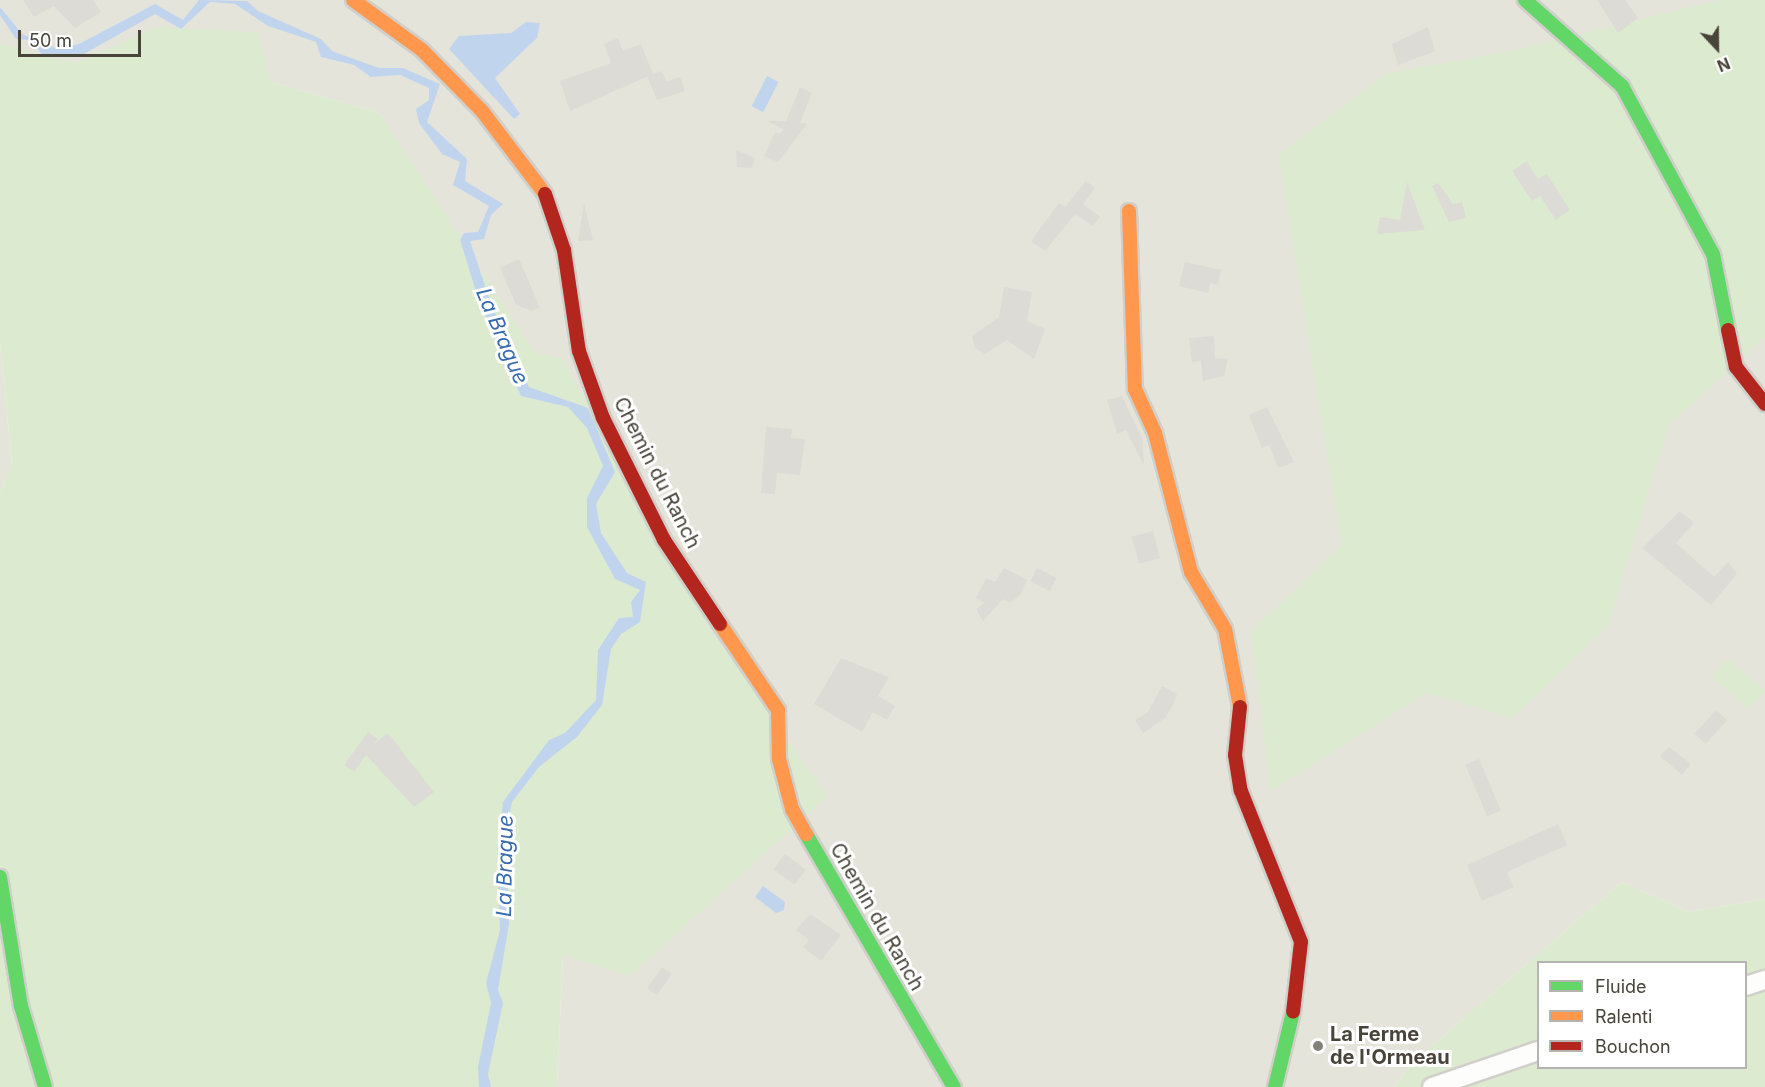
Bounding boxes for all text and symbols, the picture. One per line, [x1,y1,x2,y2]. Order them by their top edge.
scale bar [21,18,144,56]
north arrow [1687,18,1747,78]
text: 50 m [29,30,72,51]
text: N [1714,53,1733,76]
water label: La Brague [470,284,534,388]
street label: Chemin du Ranch [608,393,706,553]
water label: La Brague [492,815,518,917]
street label: Chemin du Ranch [825,839,929,995]
legend [1537,961,1747,1069]
text: Fluide [1595,976,1647,997]
text: Ralenti [1595,1006,1652,1027]
place label: La Ferme de l'Ormeau [1330,1022,1450,1069]
text: Bouchon [1595,1036,1671,1057]
marker: La Ferme de l'Ormeau [1311,1039,1325,1053]

